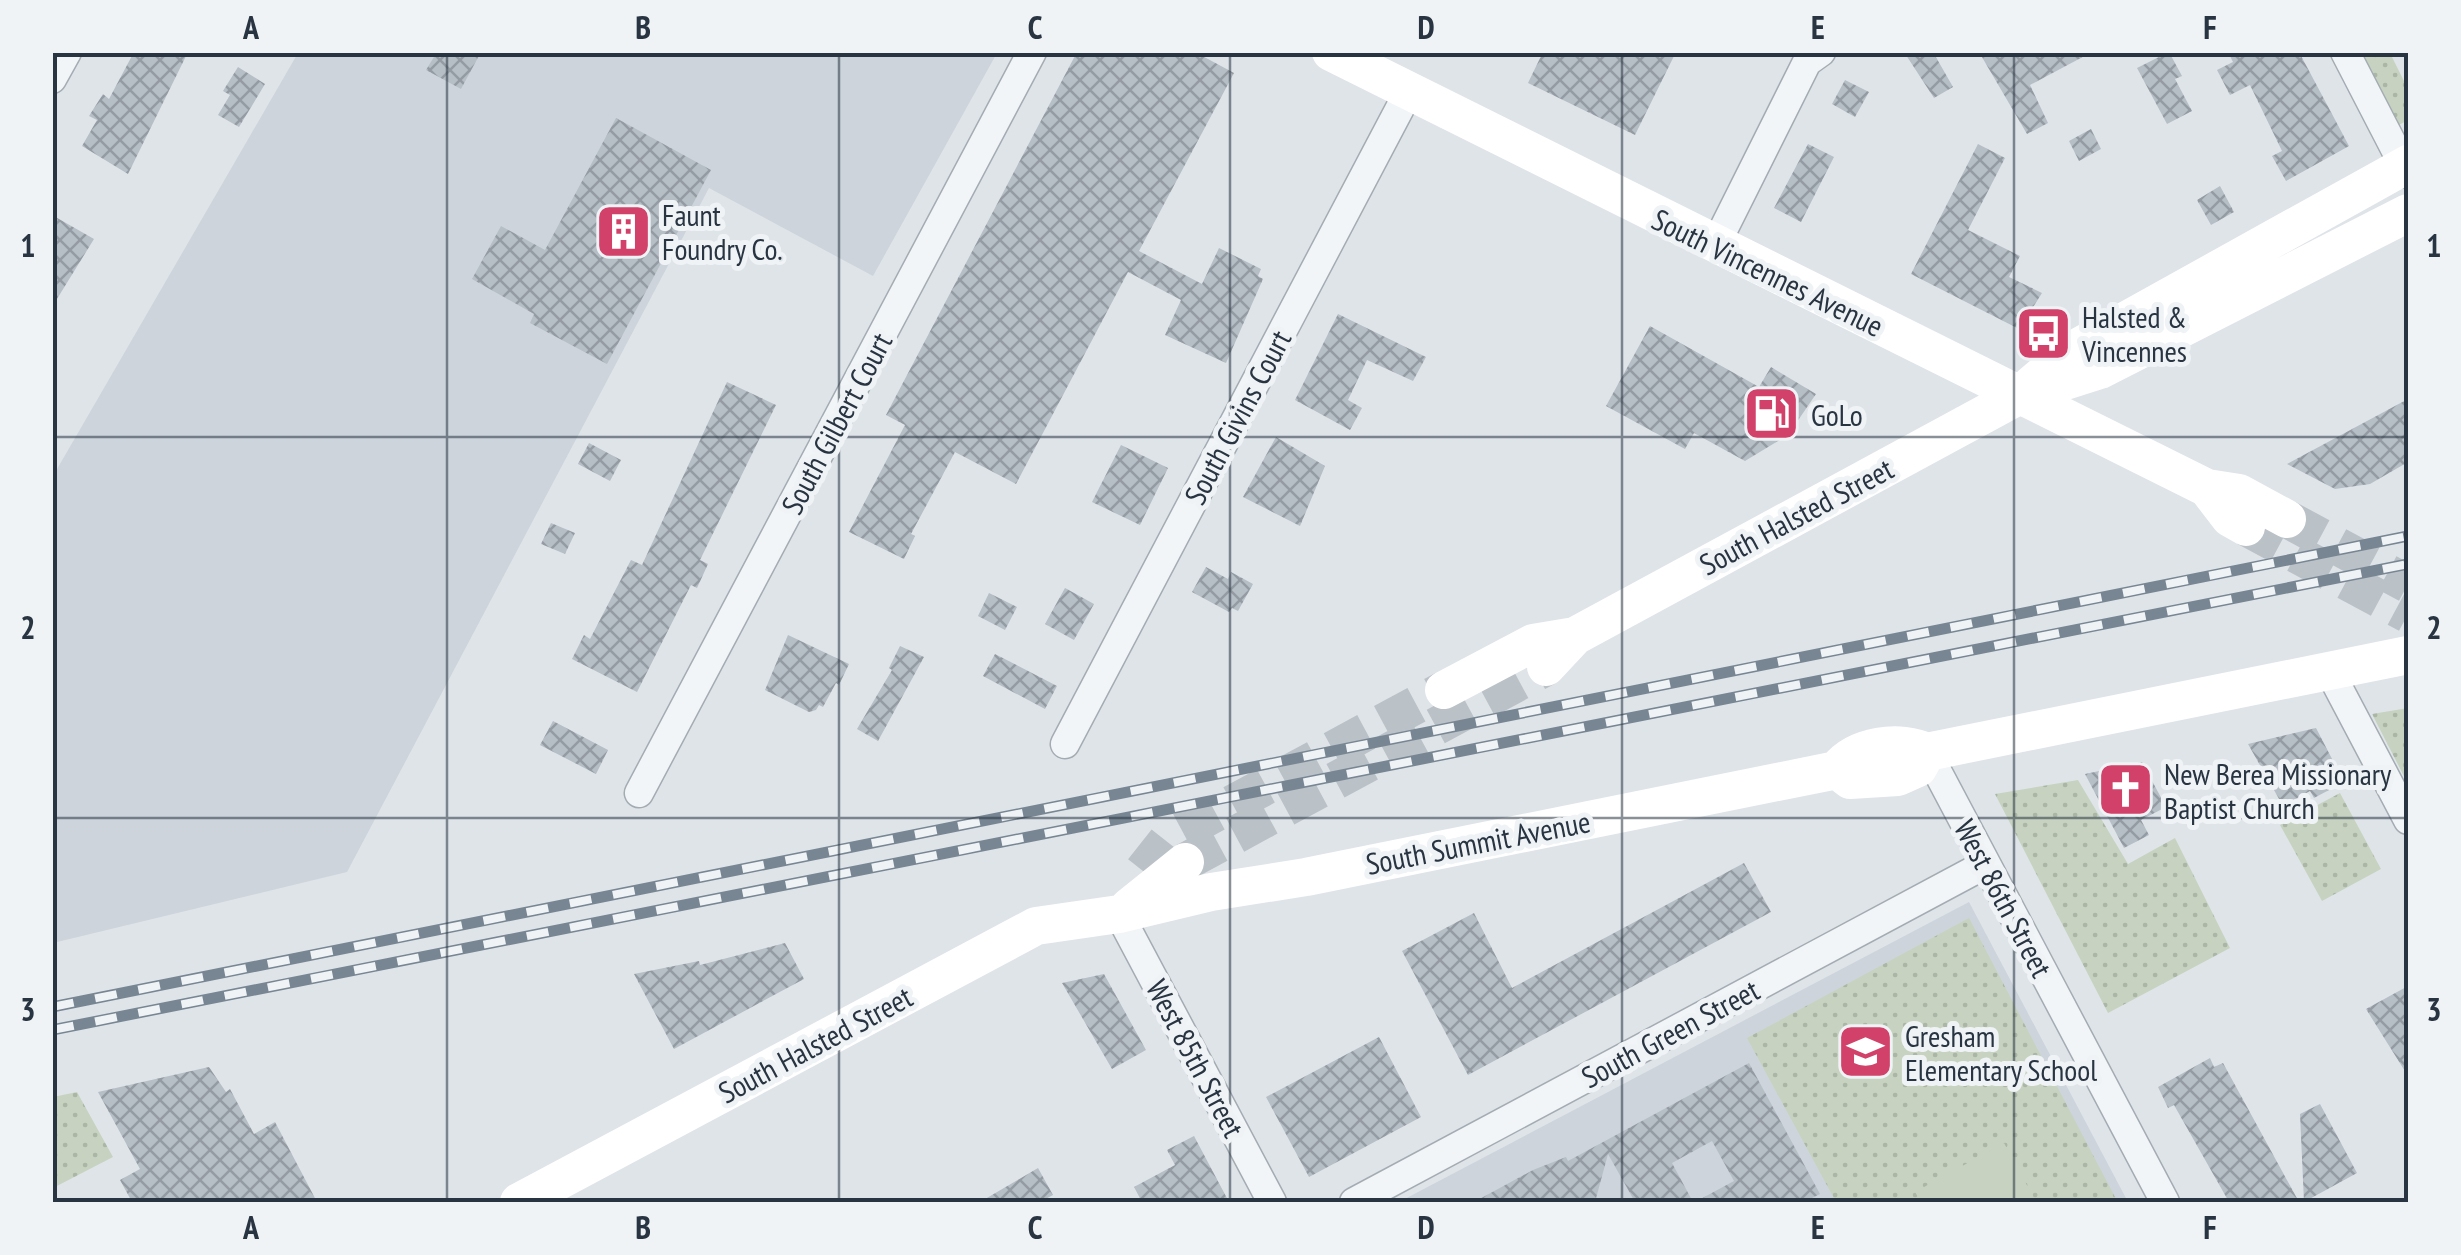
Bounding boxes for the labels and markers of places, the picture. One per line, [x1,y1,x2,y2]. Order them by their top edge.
place label: Faunt Foundry Co. [662,195,783,268]
building icon: Faunt Foundry Co. [593,201,653,261]
place label: Halsted & Vincennes [2081,297,2187,370]
bus stop icon: Halsted & Vincennes [2013,303,2073,363]
fuel station icon: GoLo [1742,384,1802,444]
place label: GoLo [1811,395,1863,434]
place label: New Berea Missionary Baptist Church [2164,754,2392,827]
church icon: New Berea Missionary Baptist Church [2095,760,2155,820]
place label: Gresham Elementary School [1905,1016,2097,1089]
school or university icon: Gresham Elementary School [1836,1022,1896,1082]

